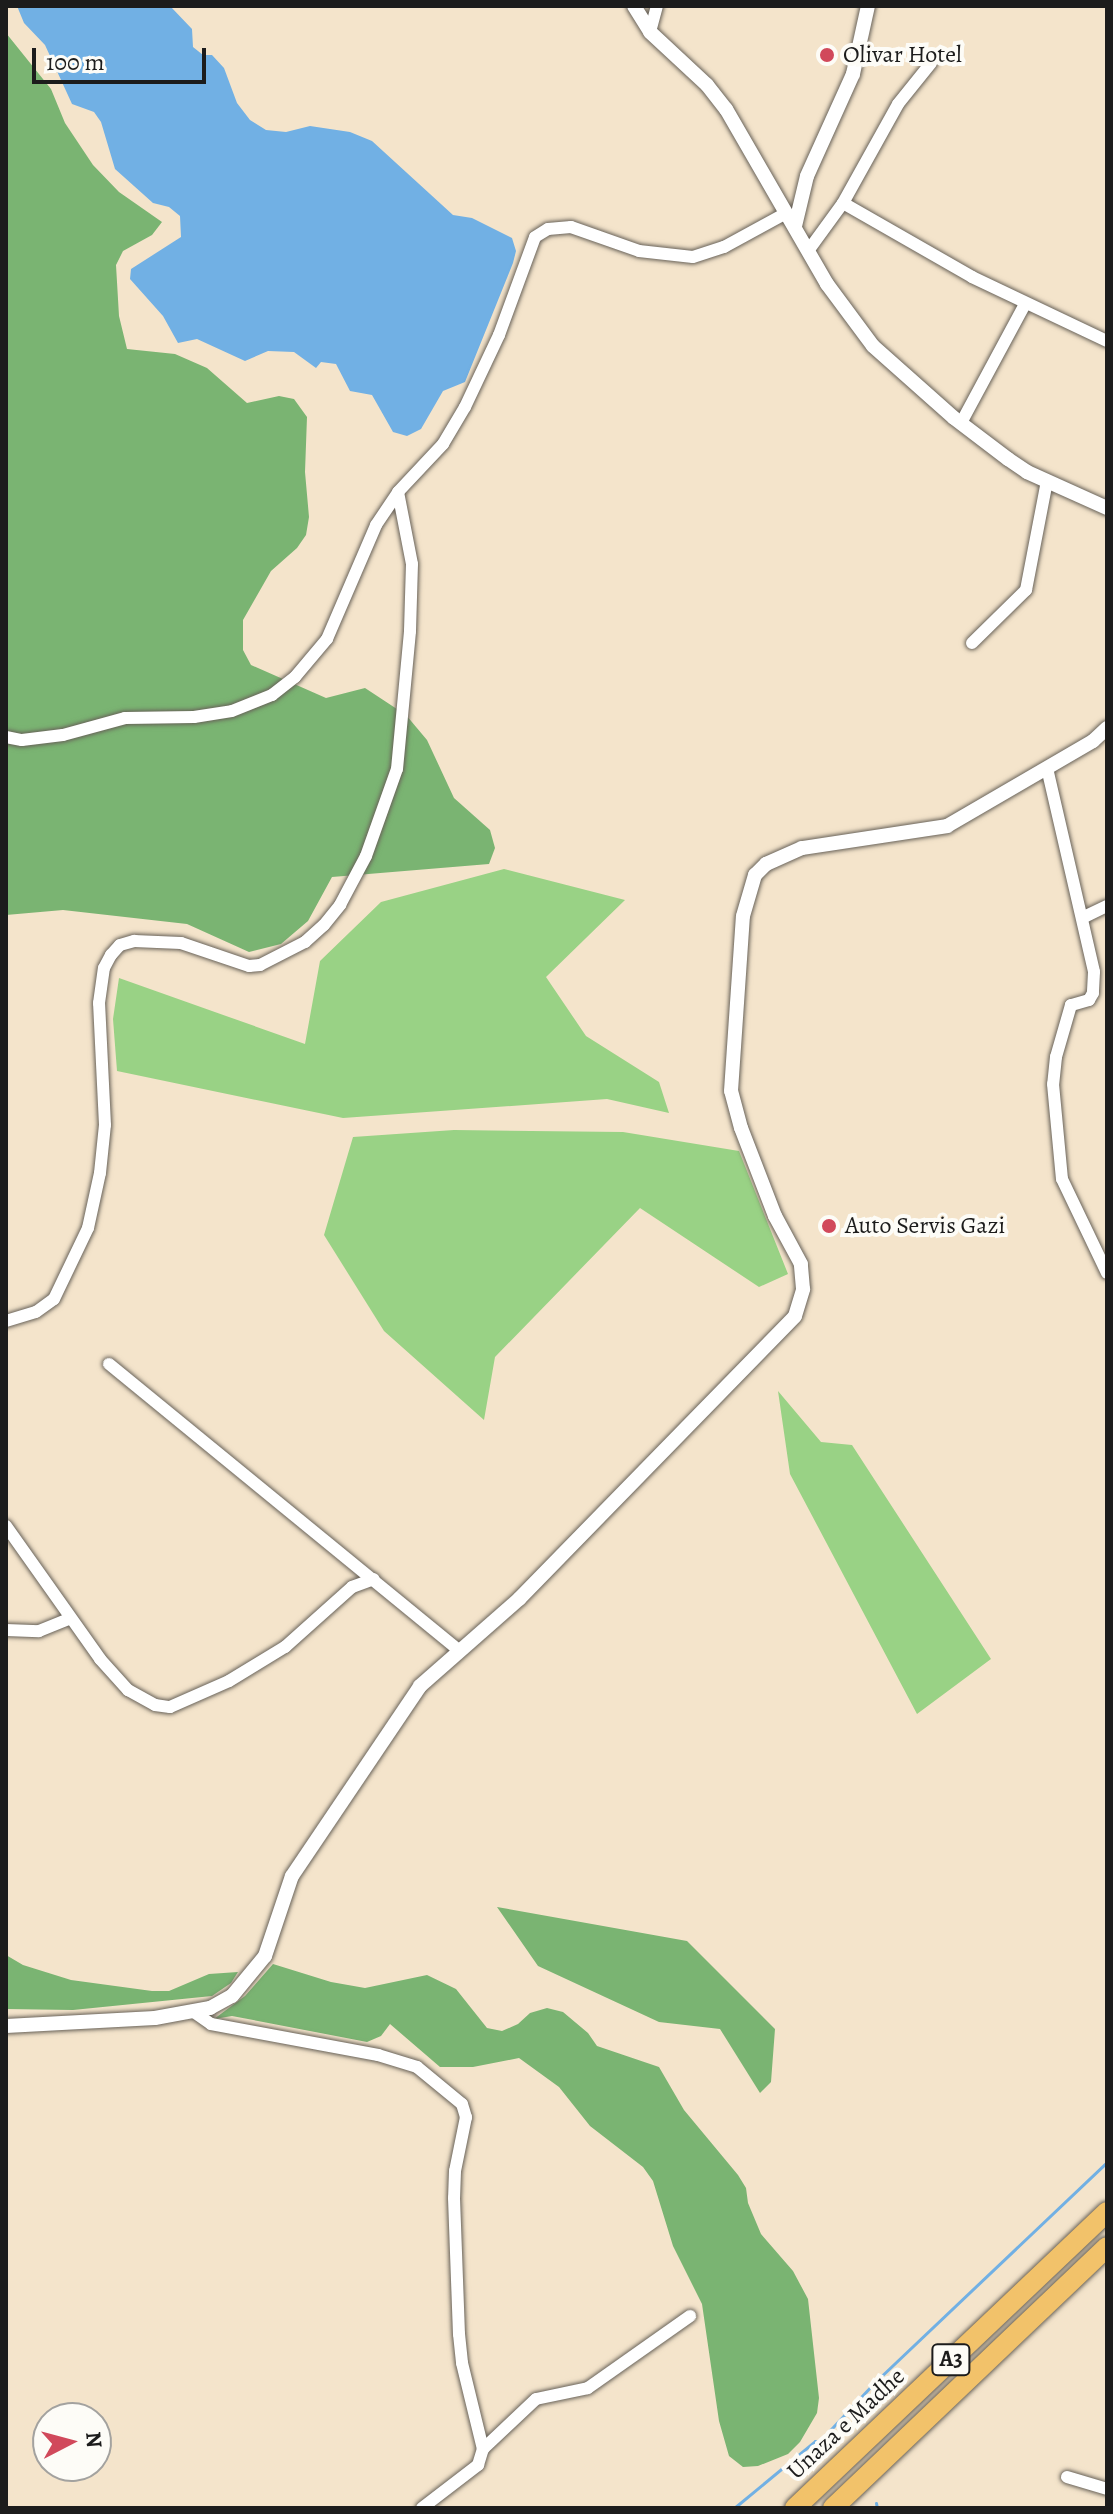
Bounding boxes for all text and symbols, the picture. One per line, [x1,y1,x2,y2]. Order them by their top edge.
scale bar [36,32,210,82]
place label: Olivar Hotel [843,41,962,69]
text: 100 m [46,46,105,78]
marker: Olivar Hotel [818,46,836,64]
place label: Auto Servis Gazi [845,1212,1005,1240]
marker: Auto Servis Gazi [820,1217,838,1235]
road number: A3 [931,2342,971,2378]
street label: Unaza e Madhe [781,2362,911,2486]
north arrow [32,2402,112,2482]
text: N [78,2430,110,2449]

